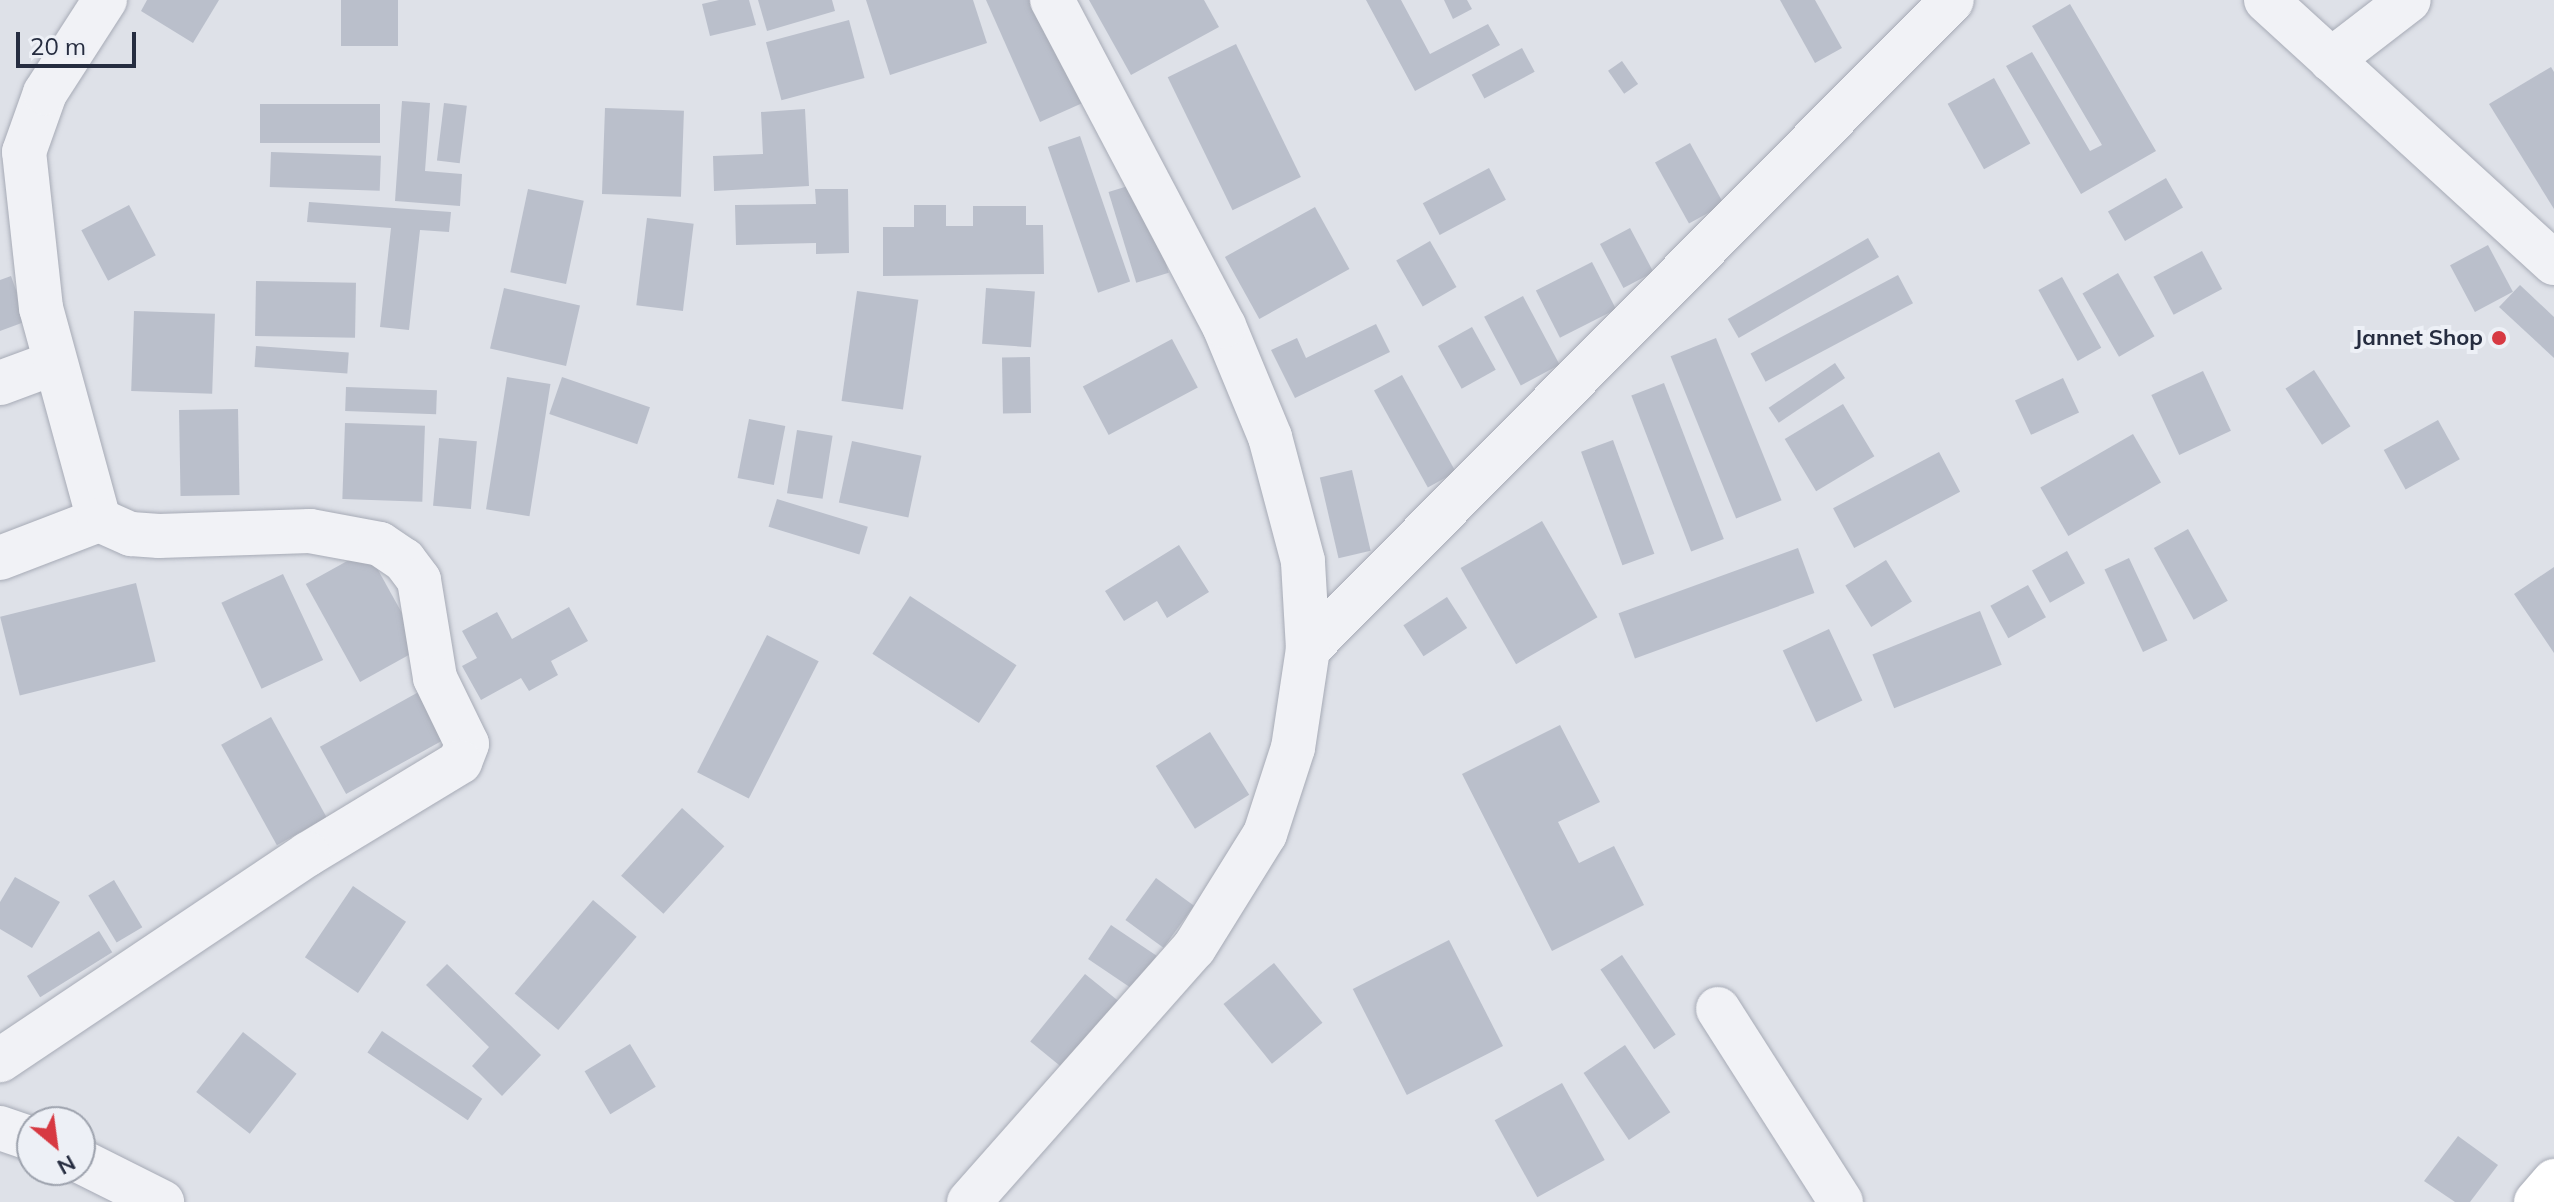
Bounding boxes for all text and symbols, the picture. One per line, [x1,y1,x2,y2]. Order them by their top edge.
scale bar [20,16,140,66]
text: 20 m [30,31,86,61]
place label: Jannet Shop [2354,325,2483,351]
marker: Jannet Shop [2490,329,2508,347]
north arrow [16,1106,96,1186]
text: N [53,1149,81,1182]

